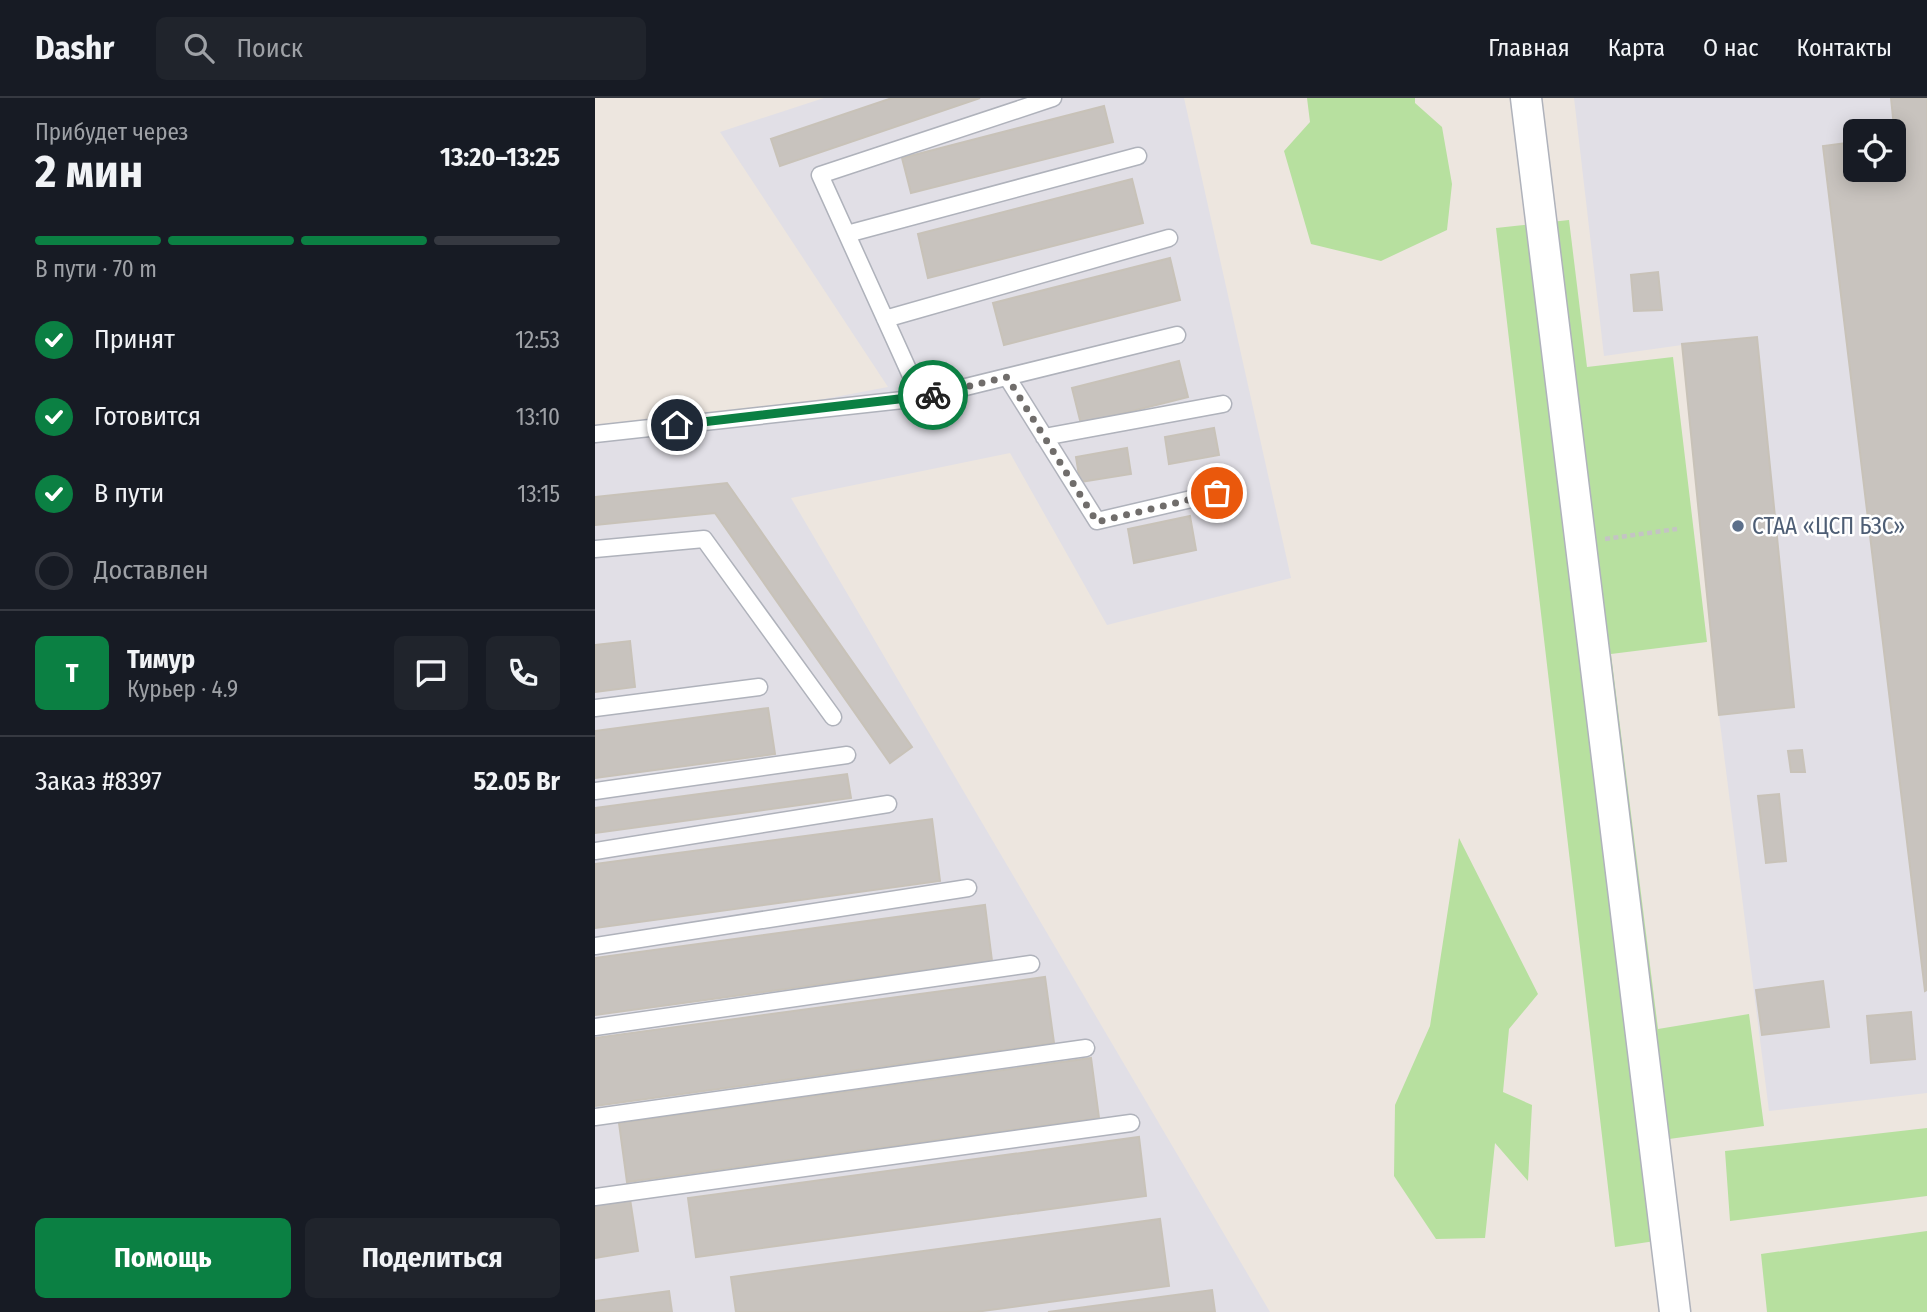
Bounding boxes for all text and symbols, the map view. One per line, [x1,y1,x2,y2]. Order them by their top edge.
search box [156,17,646,80]
text: Dashr [35,28,114,68]
icon: search [180,29,218,67]
text: Поиск [236,33,303,64]
text: Главная [1488,34,1570,62]
text: Карта [1608,34,1665,62]
text: О нас [1703,34,1758,62]
text: Контакты [1796,34,1892,62]
text: Прибудет через [35,118,188,146]
map controls [1843,119,1906,182]
button: locate [1843,119,1906,182]
text: 13:20–13:25 [440,142,560,173]
text: 2 мин [35,144,143,199]
text: В пути · 70 m [35,255,157,283]
icon: check [35,321,73,359]
text: Принят [94,324,175,355]
text: 12:53 [515,326,560,354]
courier [898,360,968,430]
icon: bike [914,376,952,414]
pin [647,395,707,455]
icon: check [35,398,73,436]
text: Готовится [94,401,201,432]
text: 13:10 [516,403,560,431]
icon: home [658,406,696,444]
pin [1187,463,1247,523]
icon: bag [1198,474,1236,512]
icon: check [35,475,73,513]
text: В пути [94,478,164,509]
text: 13:15 [517,480,560,508]
place label: СТАА «ЦСП БЗС» [1752,512,1905,540]
marker: СТАА «ЦСП БЗС» [1730,518,1746,534]
text: Доставлен [94,555,209,586]
button: chat [394,636,468,710]
button: phone [486,636,560,710]
text: Тимур [127,644,195,675]
text: Т [66,658,78,689]
text: Курьер · 4.9 [127,675,238,703]
text: Заказ #8397 [35,766,162,797]
text: 52.05 Br [473,766,560,797]
button: Помощь [35,1218,291,1298]
button: Поделиться [305,1218,560,1298]

